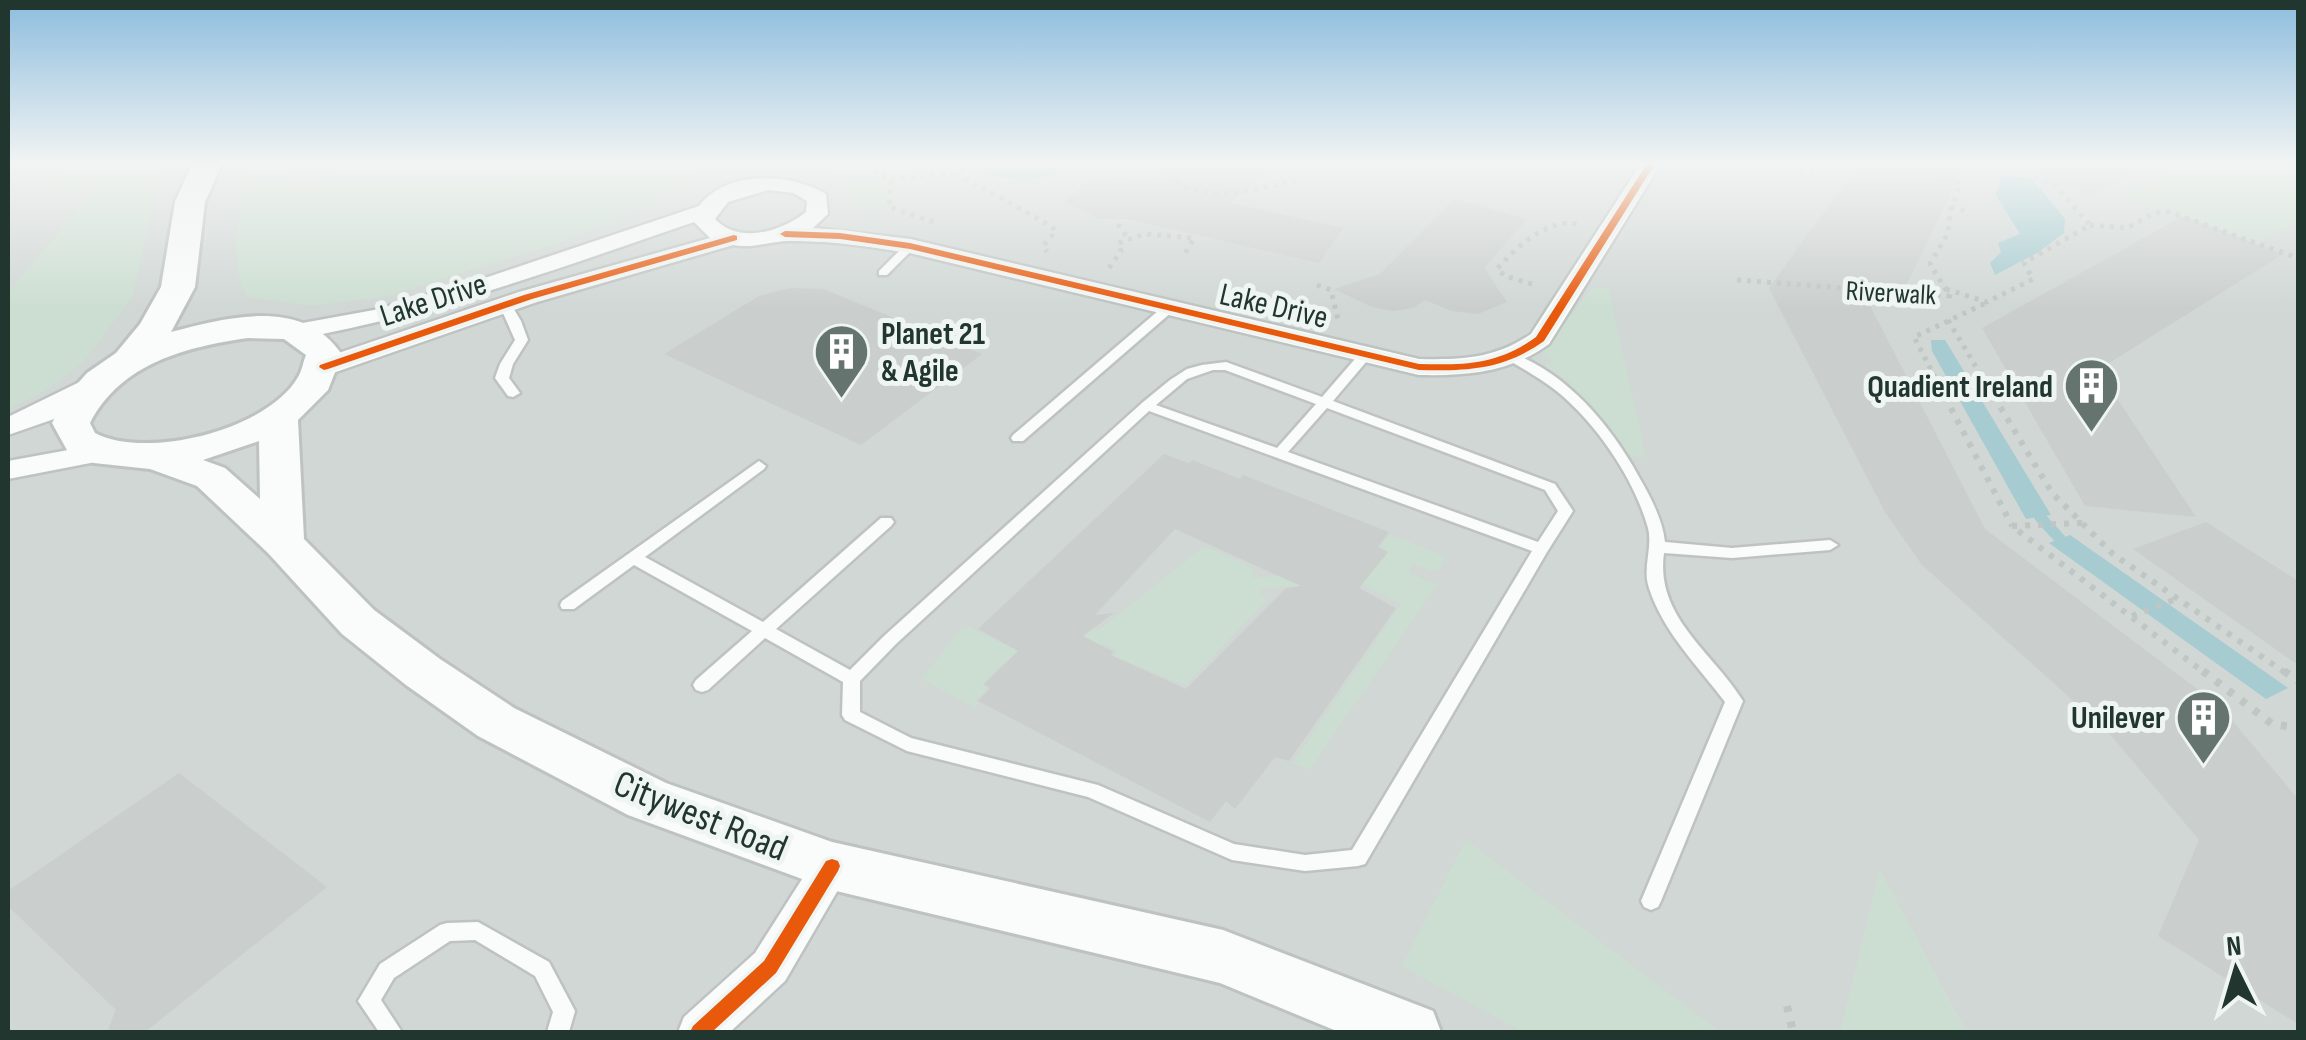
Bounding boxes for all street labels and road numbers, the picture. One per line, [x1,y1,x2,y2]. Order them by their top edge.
street label: Lake Drive [375,265,492,336]
street label: Lake Drive [1216,275,1331,338]
street label: Riverwalk [1845,275,1937,312]
street label: Citywest Road [607,761,794,872]

